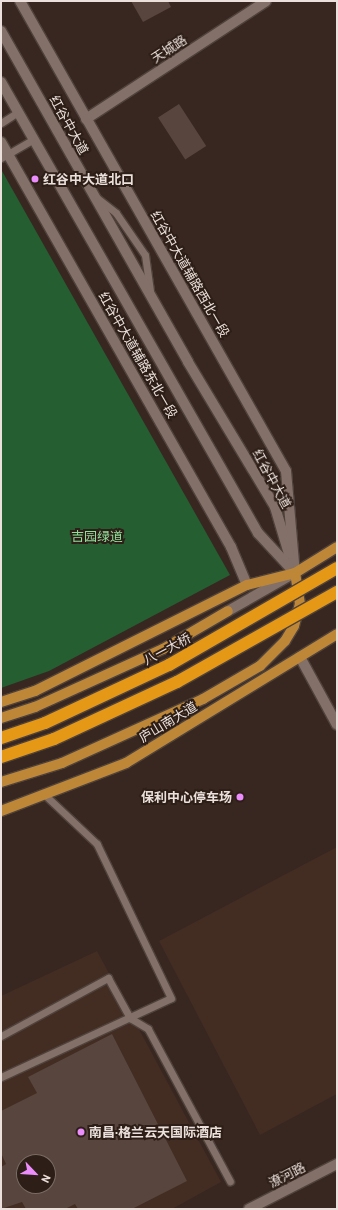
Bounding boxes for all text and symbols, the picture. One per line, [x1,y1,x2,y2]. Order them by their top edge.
street label: 天城路 [148,32,190,66]
street label: 红谷中大道 [46,93,92,157]
place label: 红谷中大道北口 [43,171,134,187]
marker: 红谷中大道北口 [30,174,40,184]
street label: 红谷中大道辅路西北一段 [147,208,233,340]
street label: 红谷中大道辅路东北一段 [95,289,181,421]
street label: 红谷中大道 [249,447,295,511]
park label: 吉园绿道 [71,528,123,544]
street label: 八一大桥 [140,630,194,668]
street label: 庐山南大道 [136,699,200,745]
place label: 保利中心停车场 [141,789,232,805]
marker: 保利中心停车场 [235,792,245,802]
place label: 南昌·格兰云天国际酒店 [89,1124,222,1140]
marker: 南昌·格兰云天国际酒店 [76,1127,86,1137]
north arrow [16,1154,56,1194]
street label: 潦河路 [266,1159,308,1191]
text: N [39,1173,54,1185]

